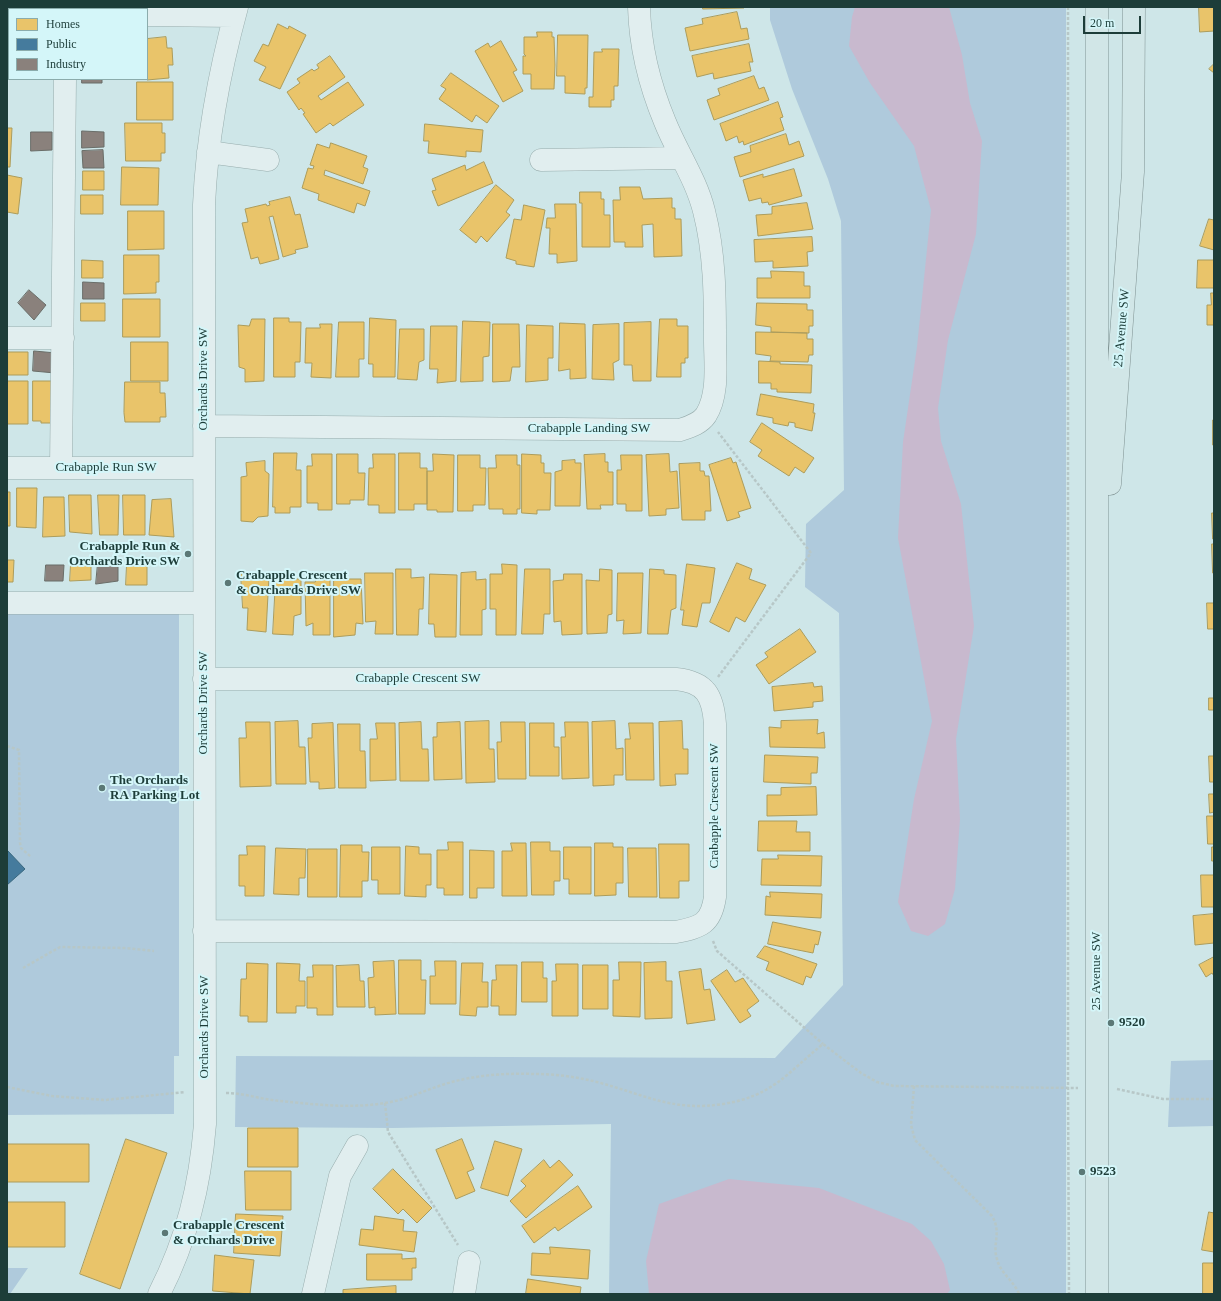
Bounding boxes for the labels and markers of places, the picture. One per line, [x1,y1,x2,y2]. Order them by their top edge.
place label: Crabapple Run & Orchards Drive SW [69,539,180,570]
marker: Crabapple Run & Orchards Drive SW [183,549,193,559]
place label: Crabapple Crescent & Orchards Drive SW [236,568,361,599]
marker: Crabapple Crescent & Orchards Drive SW [223,578,233,588]
place label: The Orchards RA Parking Lot [110,773,200,804]
marker: The Orchards RA Parking Lot [97,783,107,793]
place label: 9520 [1119,1015,1145,1031]
marker: 9520 [1106,1018,1116,1028]
place label: 9523 [1090,1164,1116,1180]
marker: 9523 [1077,1167,1087,1177]
place label: Crabapple Crescent & Orchards Drive [173,1218,284,1249]
marker: Crabapple Crescent & Orchards Drive [160,1228,170,1238]

